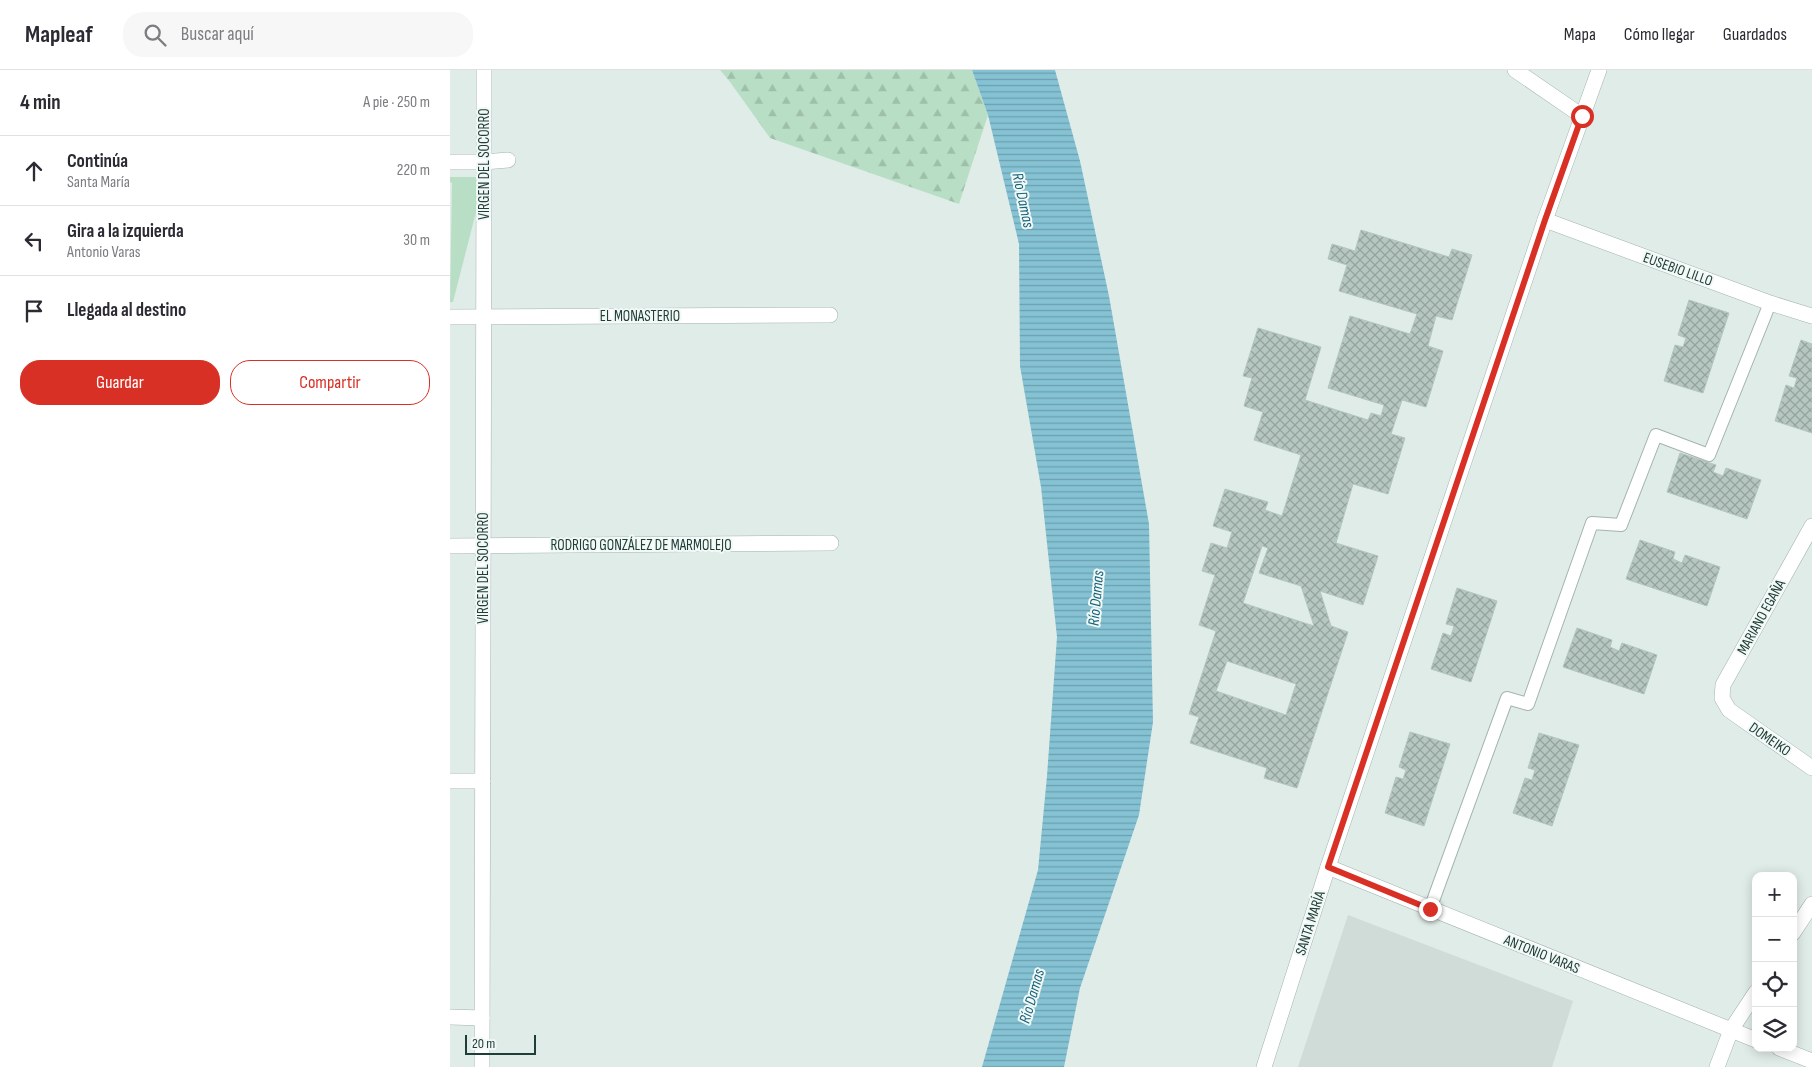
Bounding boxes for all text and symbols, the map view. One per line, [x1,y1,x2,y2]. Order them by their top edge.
search box [123,12,473,57]
text: Mapleaf [25,20,93,49]
icon: search [141,21,169,49]
text: Buscar aquí [181,23,254,46]
text: Mapa [1564,24,1596,45]
text: Cómo llegar [1624,24,1695,45]
text: Guardados [1723,24,1787,45]
text: 4 min [20,90,61,115]
text: A pie · 250 m [363,93,430,112]
route start [1571,105,1594,128]
street label: VIRGEN DEL SOCORRO [475,108,494,220]
text: Continúa [67,150,128,173]
icon: ahead [20,157,48,185]
text: 220 m [397,161,430,180]
water label: Río Damas [1007,171,1038,230]
text: Santa María [67,173,130,192]
text: Gira a la izquierda [67,220,184,243]
icon: left [20,227,48,255]
text: 30 m [403,231,430,250]
text: Antonio Varas [67,243,141,262]
street label: EUSEBIO LILLO [1641,248,1715,291]
icon: arrive [20,297,48,325]
text: Llegada al destino [67,299,186,322]
street label: EL MONASTERIO [600,307,680,326]
button: Guardar [20,360,220,405]
button: Compartir [230,360,430,405]
street label: VIRGEN DEL SOCORRO [474,512,493,624]
street label: RODRIGO GONZÁLEZ DE MARMOLEJO [550,536,732,555]
water label: Río Damas [1085,569,1108,627]
street label: MARIANO EGAÑA [1733,576,1790,658]
street label: DOMEIKO [1745,718,1794,761]
map controls [1752,872,1797,1052]
button: + [1752,872,1797,917]
street label: SANTA MARÍA [1291,888,1330,958]
route end [1419,898,1442,921]
button: − [1752,917,1797,962]
street label: ANTONIO VARAS [1500,930,1583,978]
button: locate [1752,962,1797,1007]
water label: Río Damas [1016,967,1049,1026]
button: layers [1752,1007,1797,1052]
scale bar [465,1032,536,1055]
text: 20 m [472,1035,495,1052]

